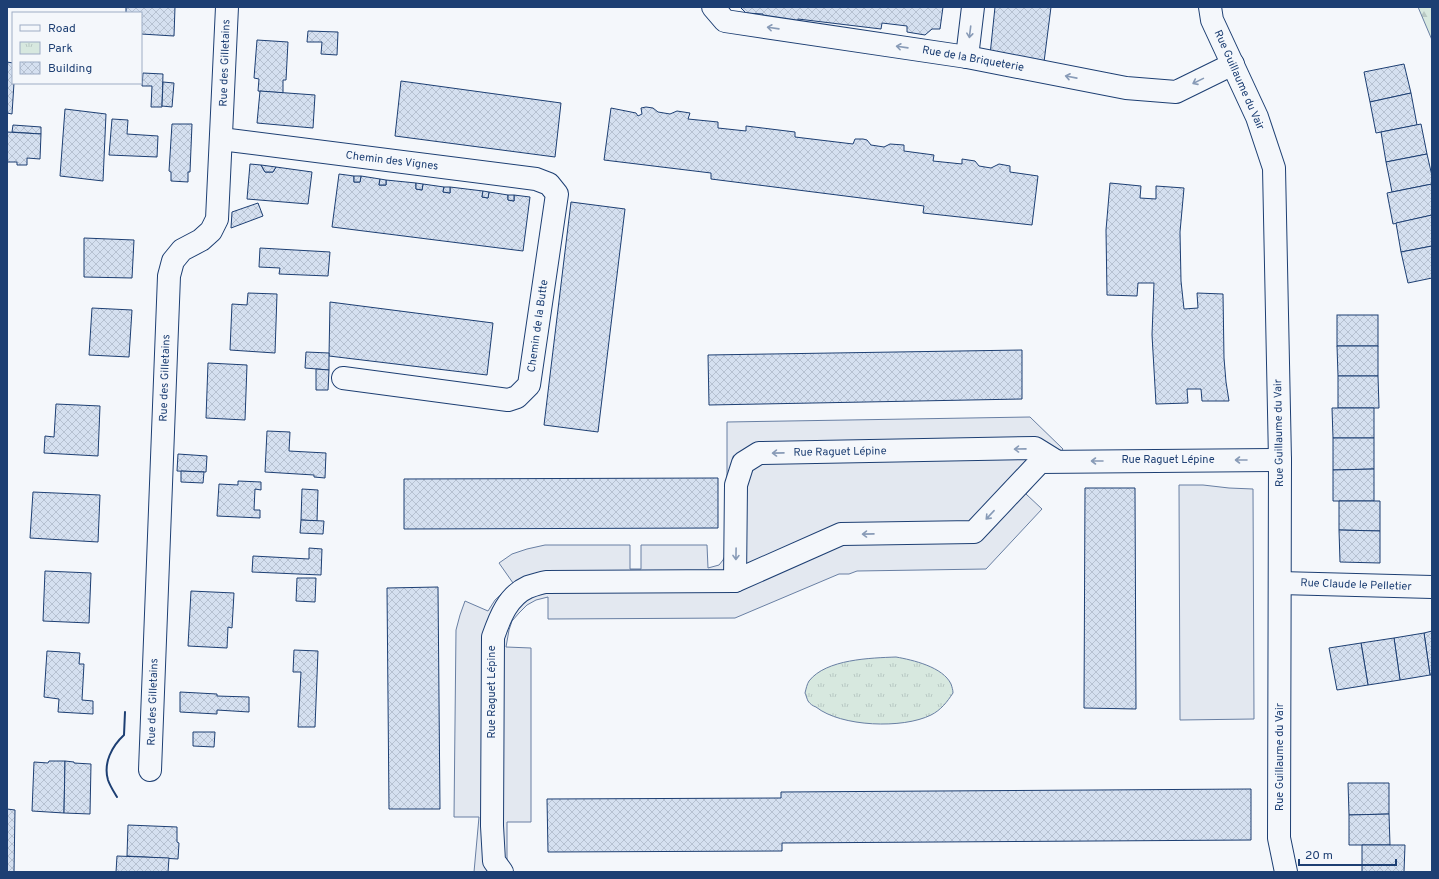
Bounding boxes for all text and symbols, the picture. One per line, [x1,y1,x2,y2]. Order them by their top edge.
legend [12,12,142,84]
street label: Rue des Gilletains [216,19,234,107]
text: Road [48,21,76,37]
one-way arrow [767,24,780,32]
one-way arrow [966,25,974,38]
street label: Rue Guillaume du Vair [1211,28,1268,133]
text: Park [48,41,73,57]
one-way arrow [896,43,909,51]
street label: Rue de la Briqueterie [921,43,1025,75]
text: Building [48,61,92,77]
one-way arrow [1065,72,1078,80]
one-way arrow [1192,78,1204,85]
street label: Chemin des Vignes [345,148,439,174]
street label: Chemin de la Butte [525,279,551,373]
street label: Rue des Gilletains [156,334,174,422]
street label: Rue Guillaume du Vair [1271,378,1287,487]
street label: Rue Raguet Lépine [793,444,887,460]
one-way arrow [1014,445,1027,452]
one-way arrow [772,449,785,457]
street label: Rue Raguet Lépine [1121,453,1215,467]
one-way arrow [1235,456,1248,464]
one-way arrow [1091,457,1104,465]
one-way arrow [985,510,995,520]
one-way arrow [862,530,875,538]
one-way arrow [732,547,740,560]
street label: Rue Claude le Pelletier [1300,576,1413,594]
street label: Rue Raguet Lépine [485,645,499,739]
street label: Rue des Gilletains [144,658,162,746]
street label: Rue Guillaume du Vair [1273,702,1287,811]
scale bar [1299,841,1396,867]
text: 20 m [1305,848,1333,864]

